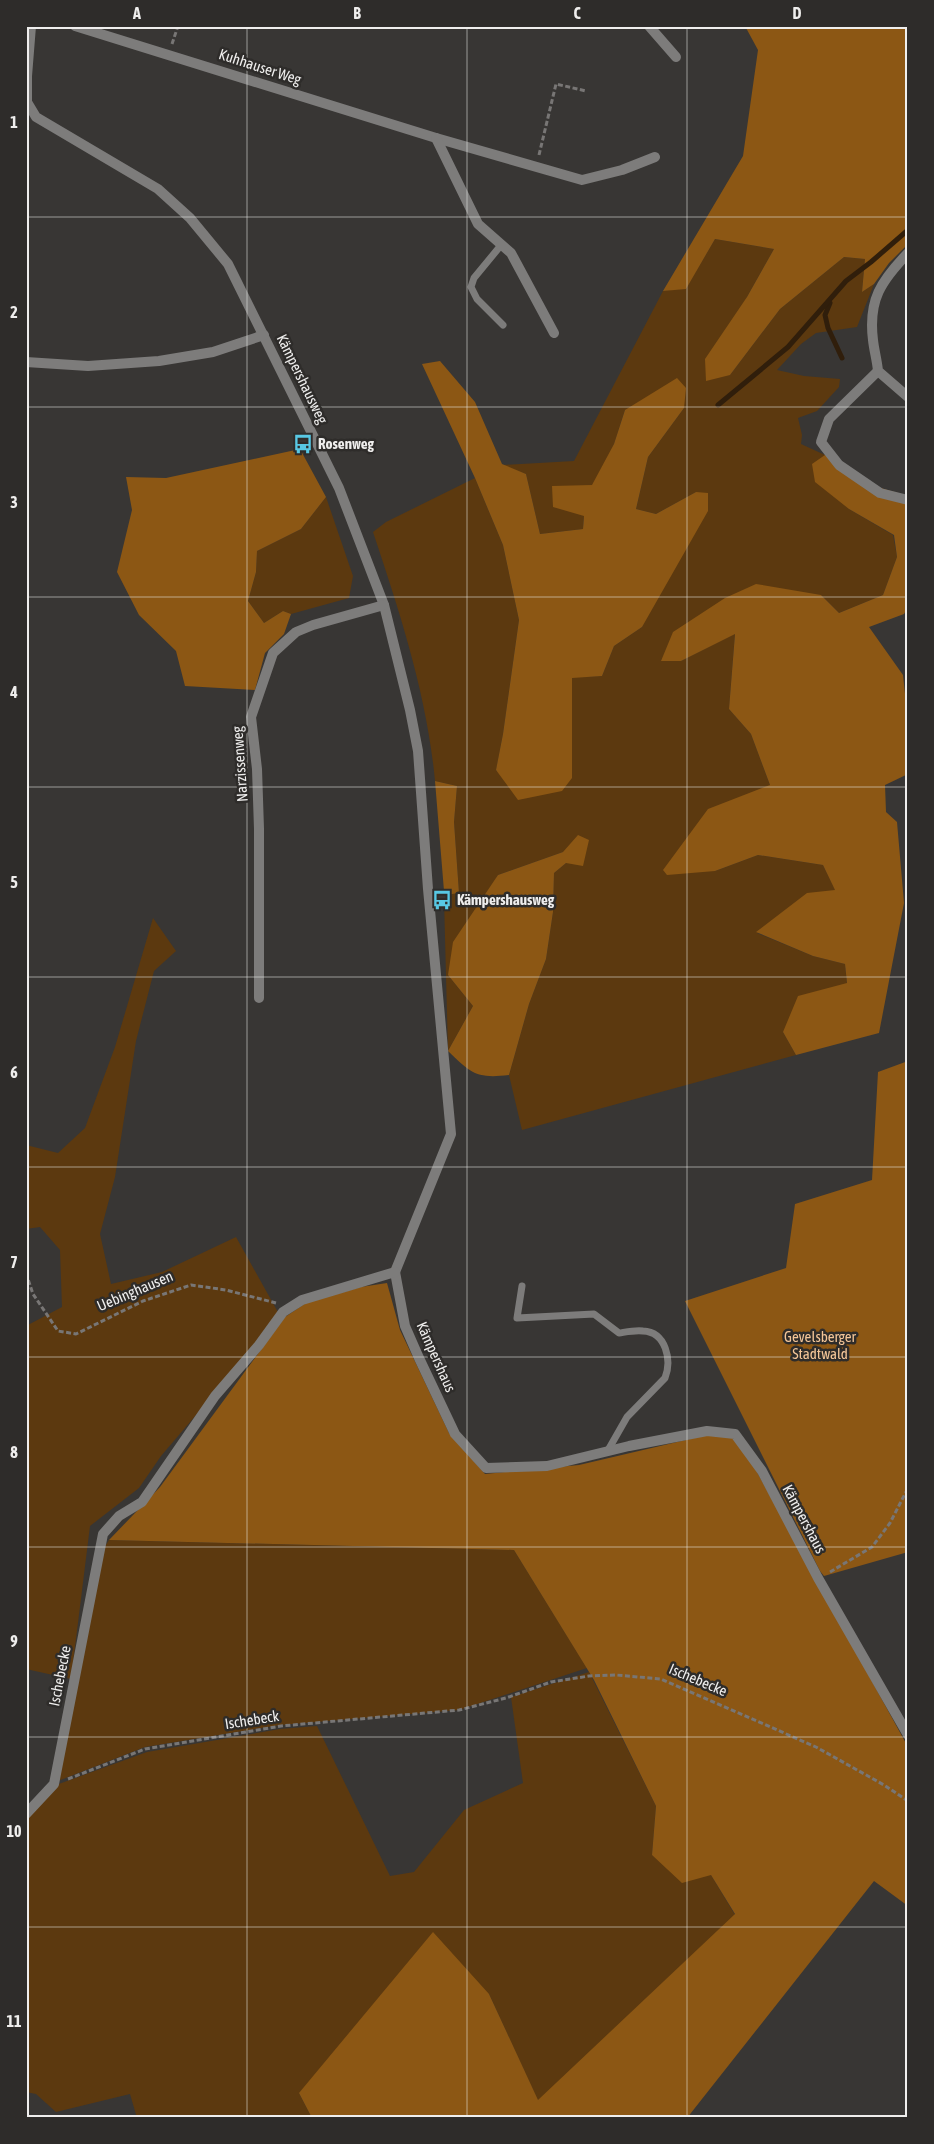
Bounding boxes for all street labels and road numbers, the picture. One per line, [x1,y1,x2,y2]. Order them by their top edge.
street label: Kuhhauser Weg [217,45,304,88]
street label: Kämpershausweg [273,331,332,427]
street label: Narzissenweg [228,725,251,802]
street label: Uebinghausen [94,1267,175,1314]
street label: Kämpershaus [413,1319,460,1395]
street label: Kämpershaus [779,1482,830,1556]
street label: Ischebecke [45,1644,74,1708]
street label: Ischebecke [667,1660,730,1699]
street label: Ischebeck [224,1707,281,1732]

